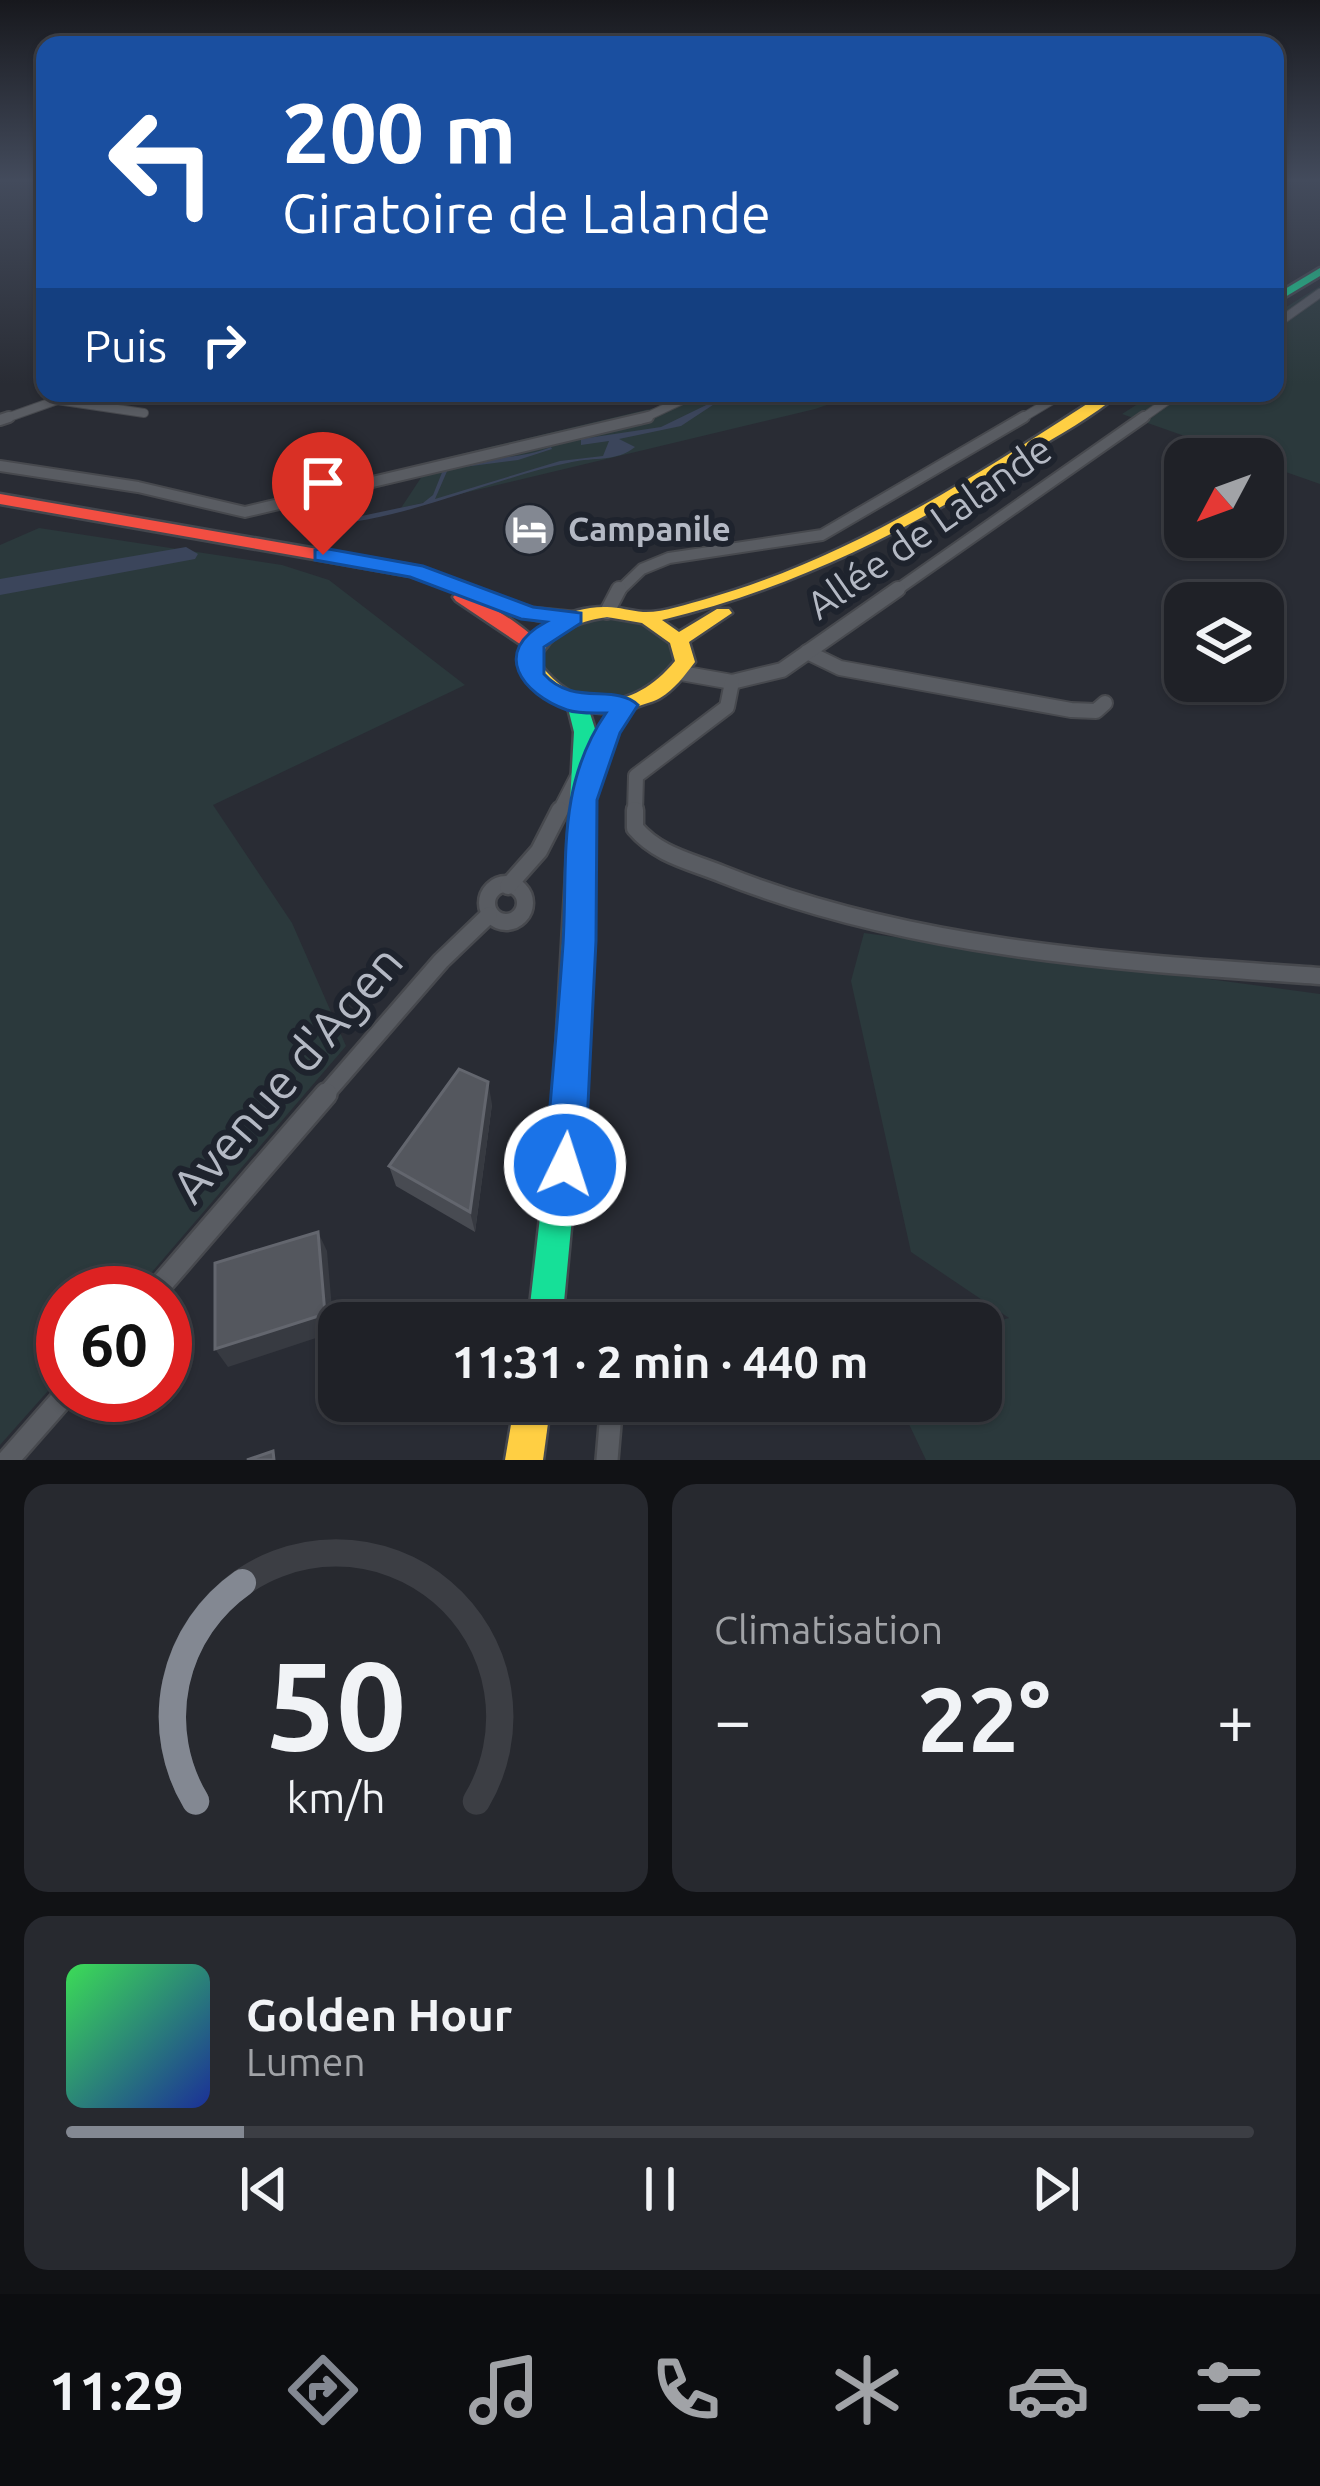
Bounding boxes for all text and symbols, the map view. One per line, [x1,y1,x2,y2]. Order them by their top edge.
icon: left [84,84,240,240]
text: 200 m [282,85,516,179]
text: Giratoire de Lalande [282,183,771,243]
icon: right [191,312,257,378]
text: Puis [84,320,167,371]
street label: Allée de Lalande [798,426,1059,627]
pin [272,432,374,555]
north arrow [1164,438,1284,558]
map controls [1164,438,1284,702]
icon: arrive [290,450,356,516]
hotel icon: Campanile [501,501,557,557]
place label: Campanile [568,510,731,547]
button: layers [1164,582,1284,702]
street label: Avenue d'Agen [160,934,412,1213]
position arrow [502,1102,628,1228]
speed limit sign: 60 [36,1266,192,1422]
text: 11:31 · 2 min · 440 m [452,1336,868,1387]
text: Climatisation [714,1608,943,1651]
text: 50 [266,1634,406,1774]
text: 22° [917,1668,1051,1769]
text: − [714,1682,751,1756]
text: + [1217,1682,1254,1756]
text: km/h [286,1773,386,1821]
text: Golden Hour [246,1989,512,2040]
text: Lumen [246,2040,366,2083]
icon: previous [231,2156,297,2222]
icon: pause [627,2156,693,2222]
icon: next [1023,2156,1089,2222]
icon: directions [281,2348,365,2432]
icon: music [462,2348,546,2432]
icon: phone [644,2348,728,2432]
icon: climate [825,2348,909,2432]
icon: car [1006,2348,1090,2432]
icon: filters [1187,2348,1271,2432]
text: 11:29 [49,2360,184,2420]

